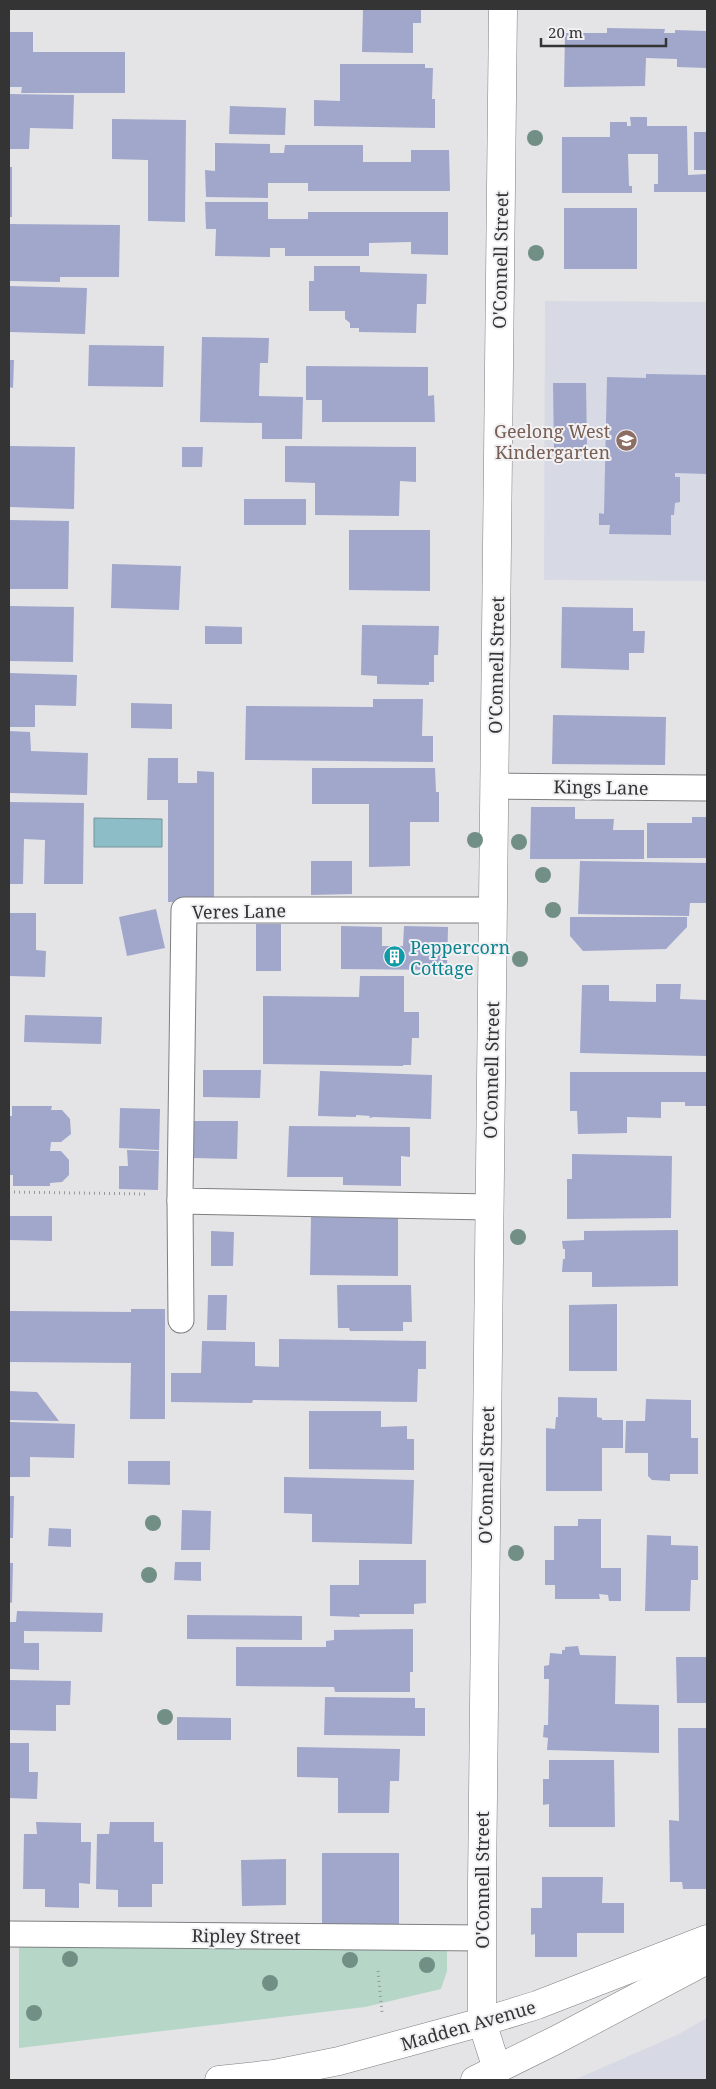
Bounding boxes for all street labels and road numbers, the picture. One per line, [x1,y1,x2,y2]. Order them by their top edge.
street label: O'Connell Street [487,191,513,329]
street label: O'Connell Street [483,596,509,734]
street label: Kings Lane [553,774,649,800]
street label: Veres Lane [192,898,286,924]
street label: O'Connell Street [478,1001,504,1139]
street label: O'Connell Street [473,1406,499,1544]
street label: O'Connell Street [470,1811,494,1949]
street label: Ripley Street [191,1923,301,1949]
street label: Madden Avenue [398,1994,538,2056]

